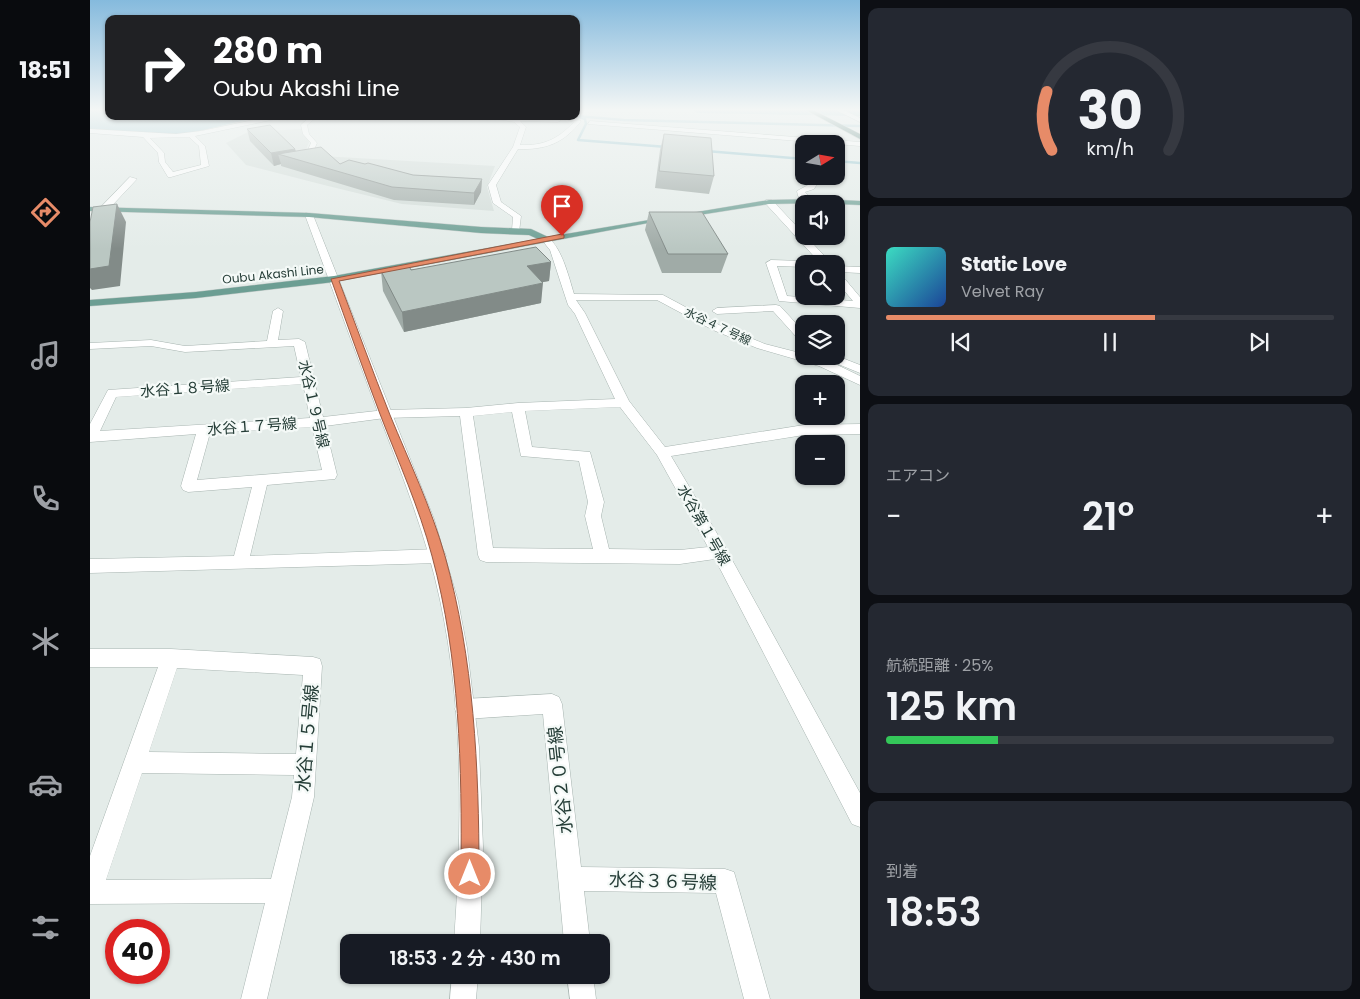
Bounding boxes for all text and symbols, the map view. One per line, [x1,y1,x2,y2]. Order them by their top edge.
text: 280 m [213,26,323,75]
icon: right [130,35,195,100]
text: 18:51 [19,55,71,86]
text: Oubu Akashi Line [213,73,400,104]
text: 30 [1077,74,1143,147]
north arrow [795,135,845,185]
map controls [795,135,845,485]
text: km/h [1086,136,1134,161]
pin [541,185,583,236]
icon: arrive [548,192,576,220]
icon: directions [28,195,63,230]
button: sound [795,195,845,245]
text: Static Love [961,251,1067,278]
button: search [795,255,845,305]
street label: Oubu Akashi Line [221,260,325,288]
text: Velvet Ray [961,280,1044,303]
street label: 水谷４７号線 [682,303,754,349]
button: layers [795,315,845,365]
icon: previous [947,328,975,356]
icon: pause [1096,328,1124,356]
icon: next [1245,328,1273,356]
icon: music [28,338,63,373]
street label: 水谷１９号線 [294,358,334,450]
street label: 水谷１８号線 [139,374,231,402]
button: + [795,375,845,425]
street label: 水谷１７号線 [206,412,298,440]
button: − [795,435,845,485]
text: エアコン [886,464,950,487]
icon: phone [28,481,63,516]
street label: 水谷第１号線 [672,481,736,569]
text: 21° [1082,490,1134,543]
text: − [886,497,901,536]
text: + [1315,497,1334,536]
icon: climate [28,624,63,659]
text: 航続距離 · 25% [886,654,993,677]
text: 125 km [886,680,1017,733]
street label: 水谷１５号線 [290,683,324,793]
street label: 水谷２０号線 [542,725,578,835]
icon: car [28,767,63,802]
position arrow [443,847,495,899]
text: 到着 [886,860,918,883]
street label: 水谷３６号線 [609,867,717,895]
text: 18:53 [886,886,981,939]
icon: filters [28,910,63,945]
speed limit sign: 40 [105,919,170,984]
text: 18:53 · 2 分 · 430 m [389,945,561,972]

